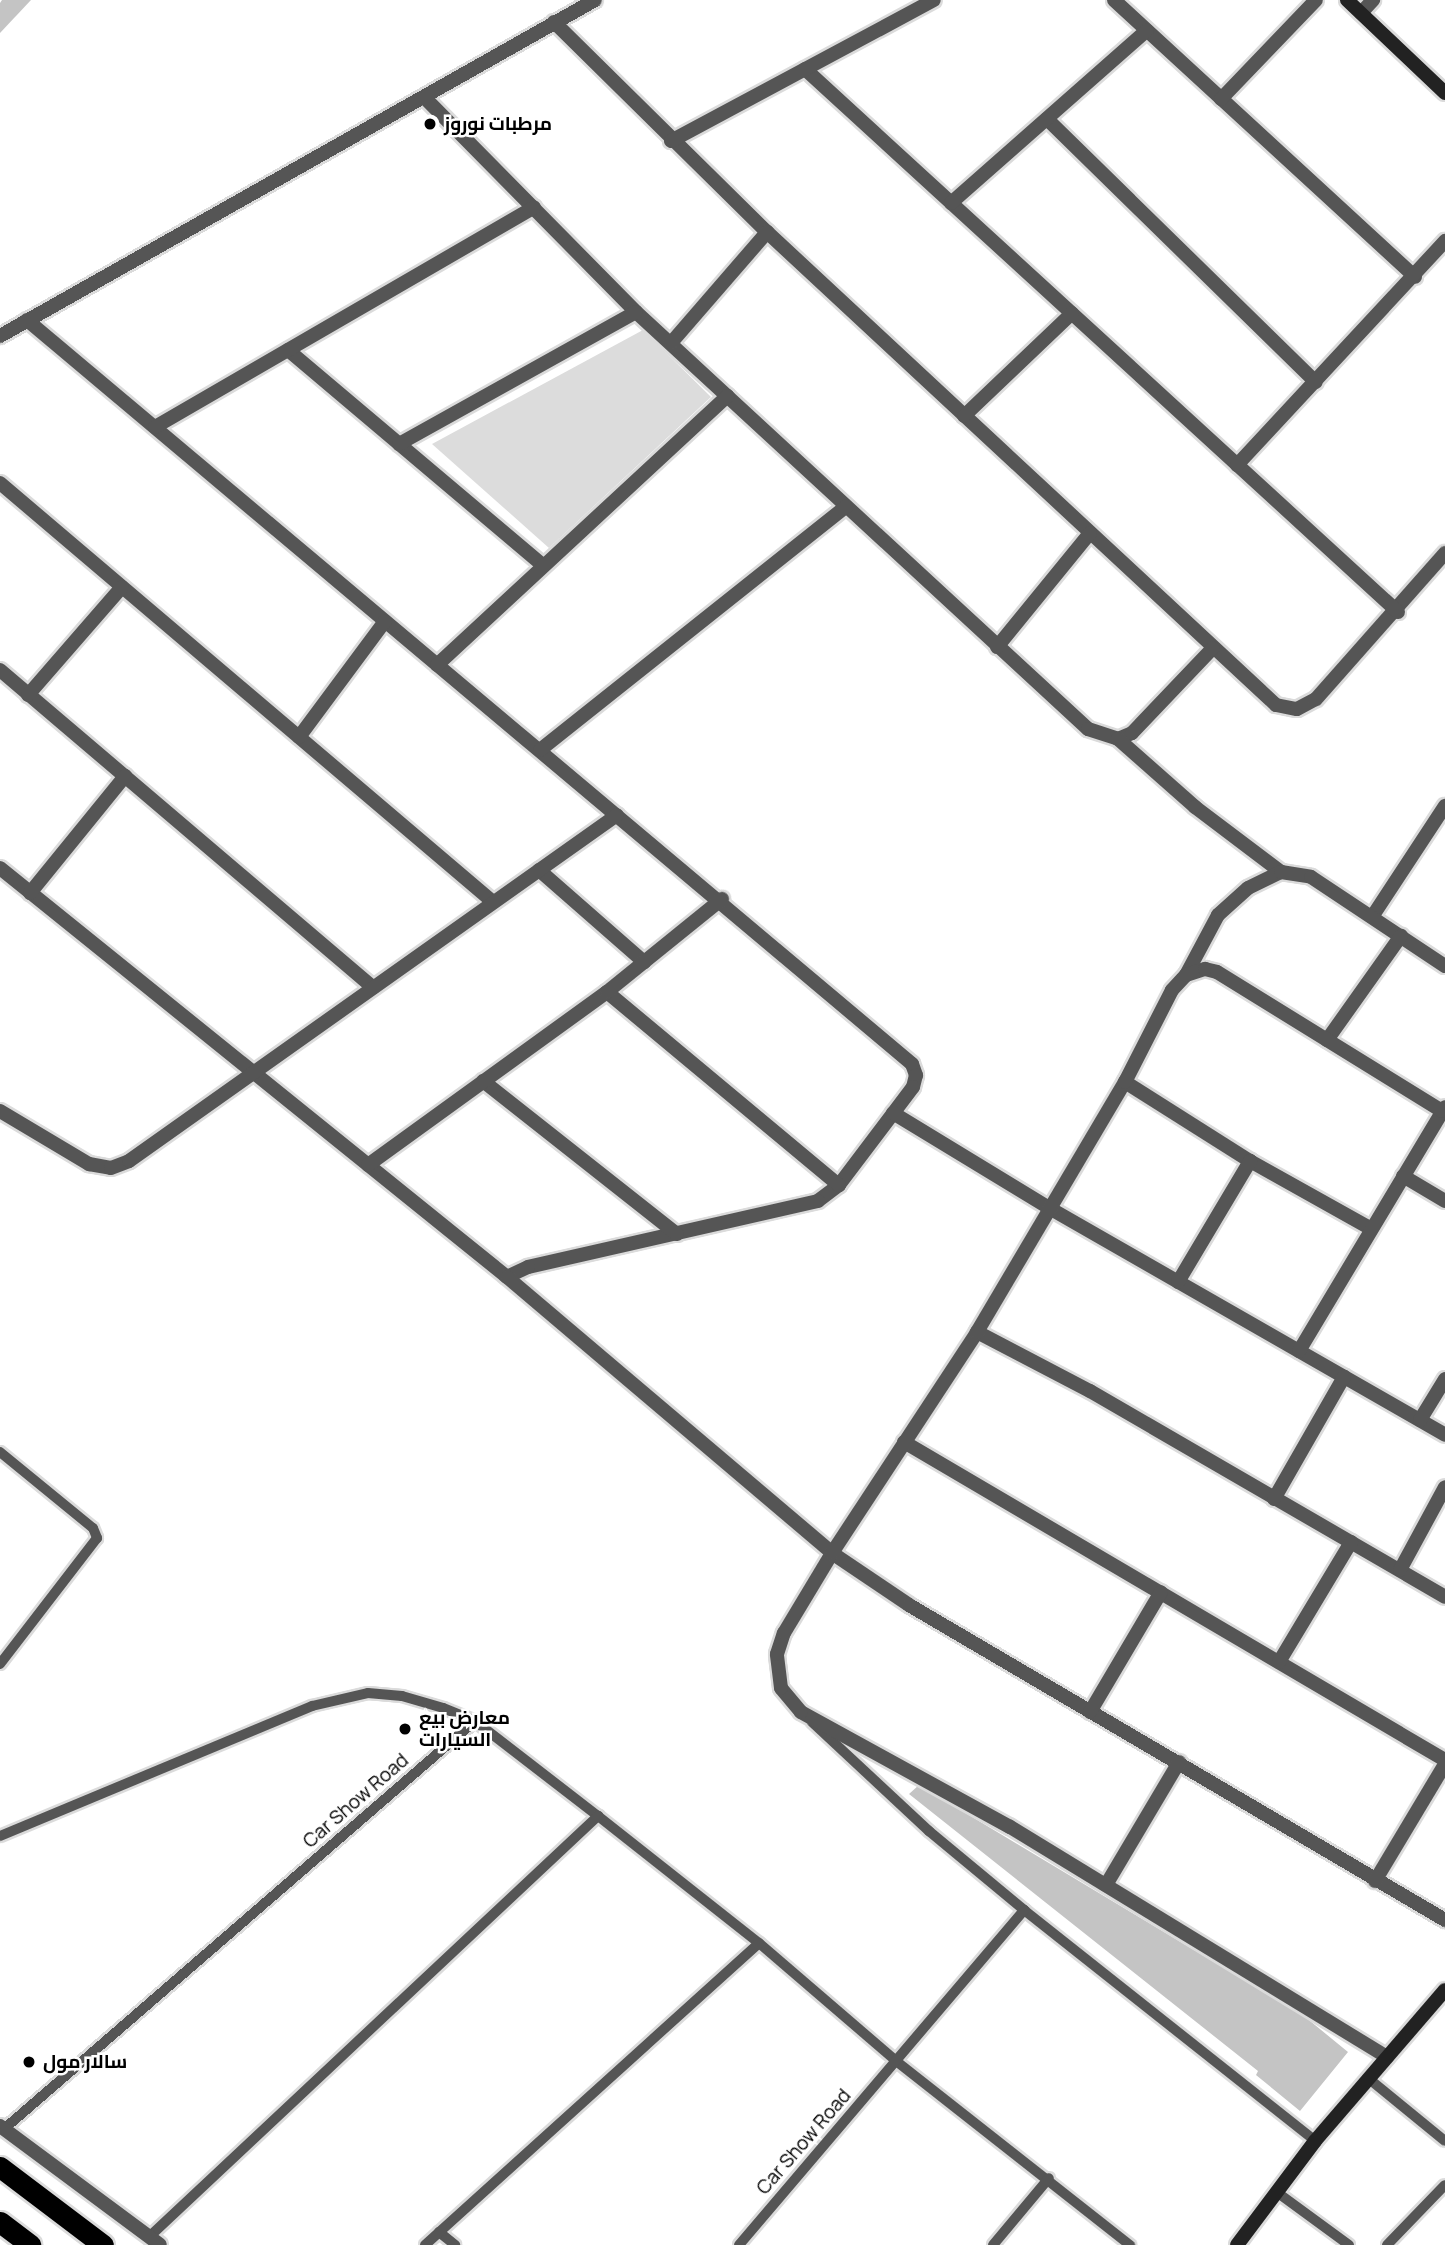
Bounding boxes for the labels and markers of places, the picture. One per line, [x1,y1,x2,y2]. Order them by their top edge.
place label: مرطبات نوروز [444,113,552,135]
marker: مرطبات نوروز [422,116,438,132]
place label: معارض بيع السيارات [419,1707,510,1751]
marker: معارض بيع السيارات [397,1721,413,1737]
place label: سالار مول [43,2051,127,2073]
marker: سالار مول [21,2054,37,2070]

